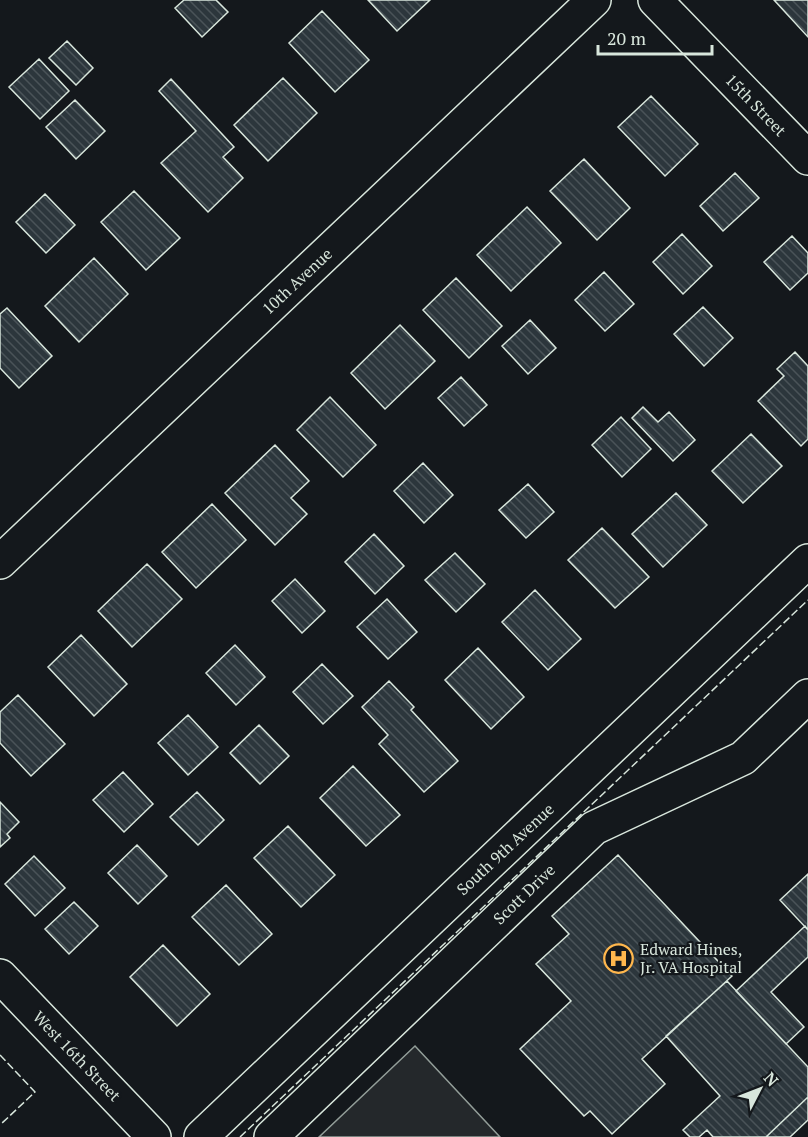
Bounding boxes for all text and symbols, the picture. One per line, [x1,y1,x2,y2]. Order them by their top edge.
scale bar [598,18,712,56]
text: 20 m [607,26,647,50]
street label: 15th Street [721,69,791,141]
street label: 10th Avenue [257,243,337,319]
street label: South 9th Avenue [452,798,558,900]
street label: Scott Drive [488,859,560,929]
place label: Edward Hines, Jr. VA Hospital [640,938,742,978]
hospital icon: Edward Hines, Jr. VA Hospital [603,942,635,974]
street label: West 16th Street [28,1006,126,1106]
north arrow [730,1059,790,1119]
text: N [759,1067,783,1091]

